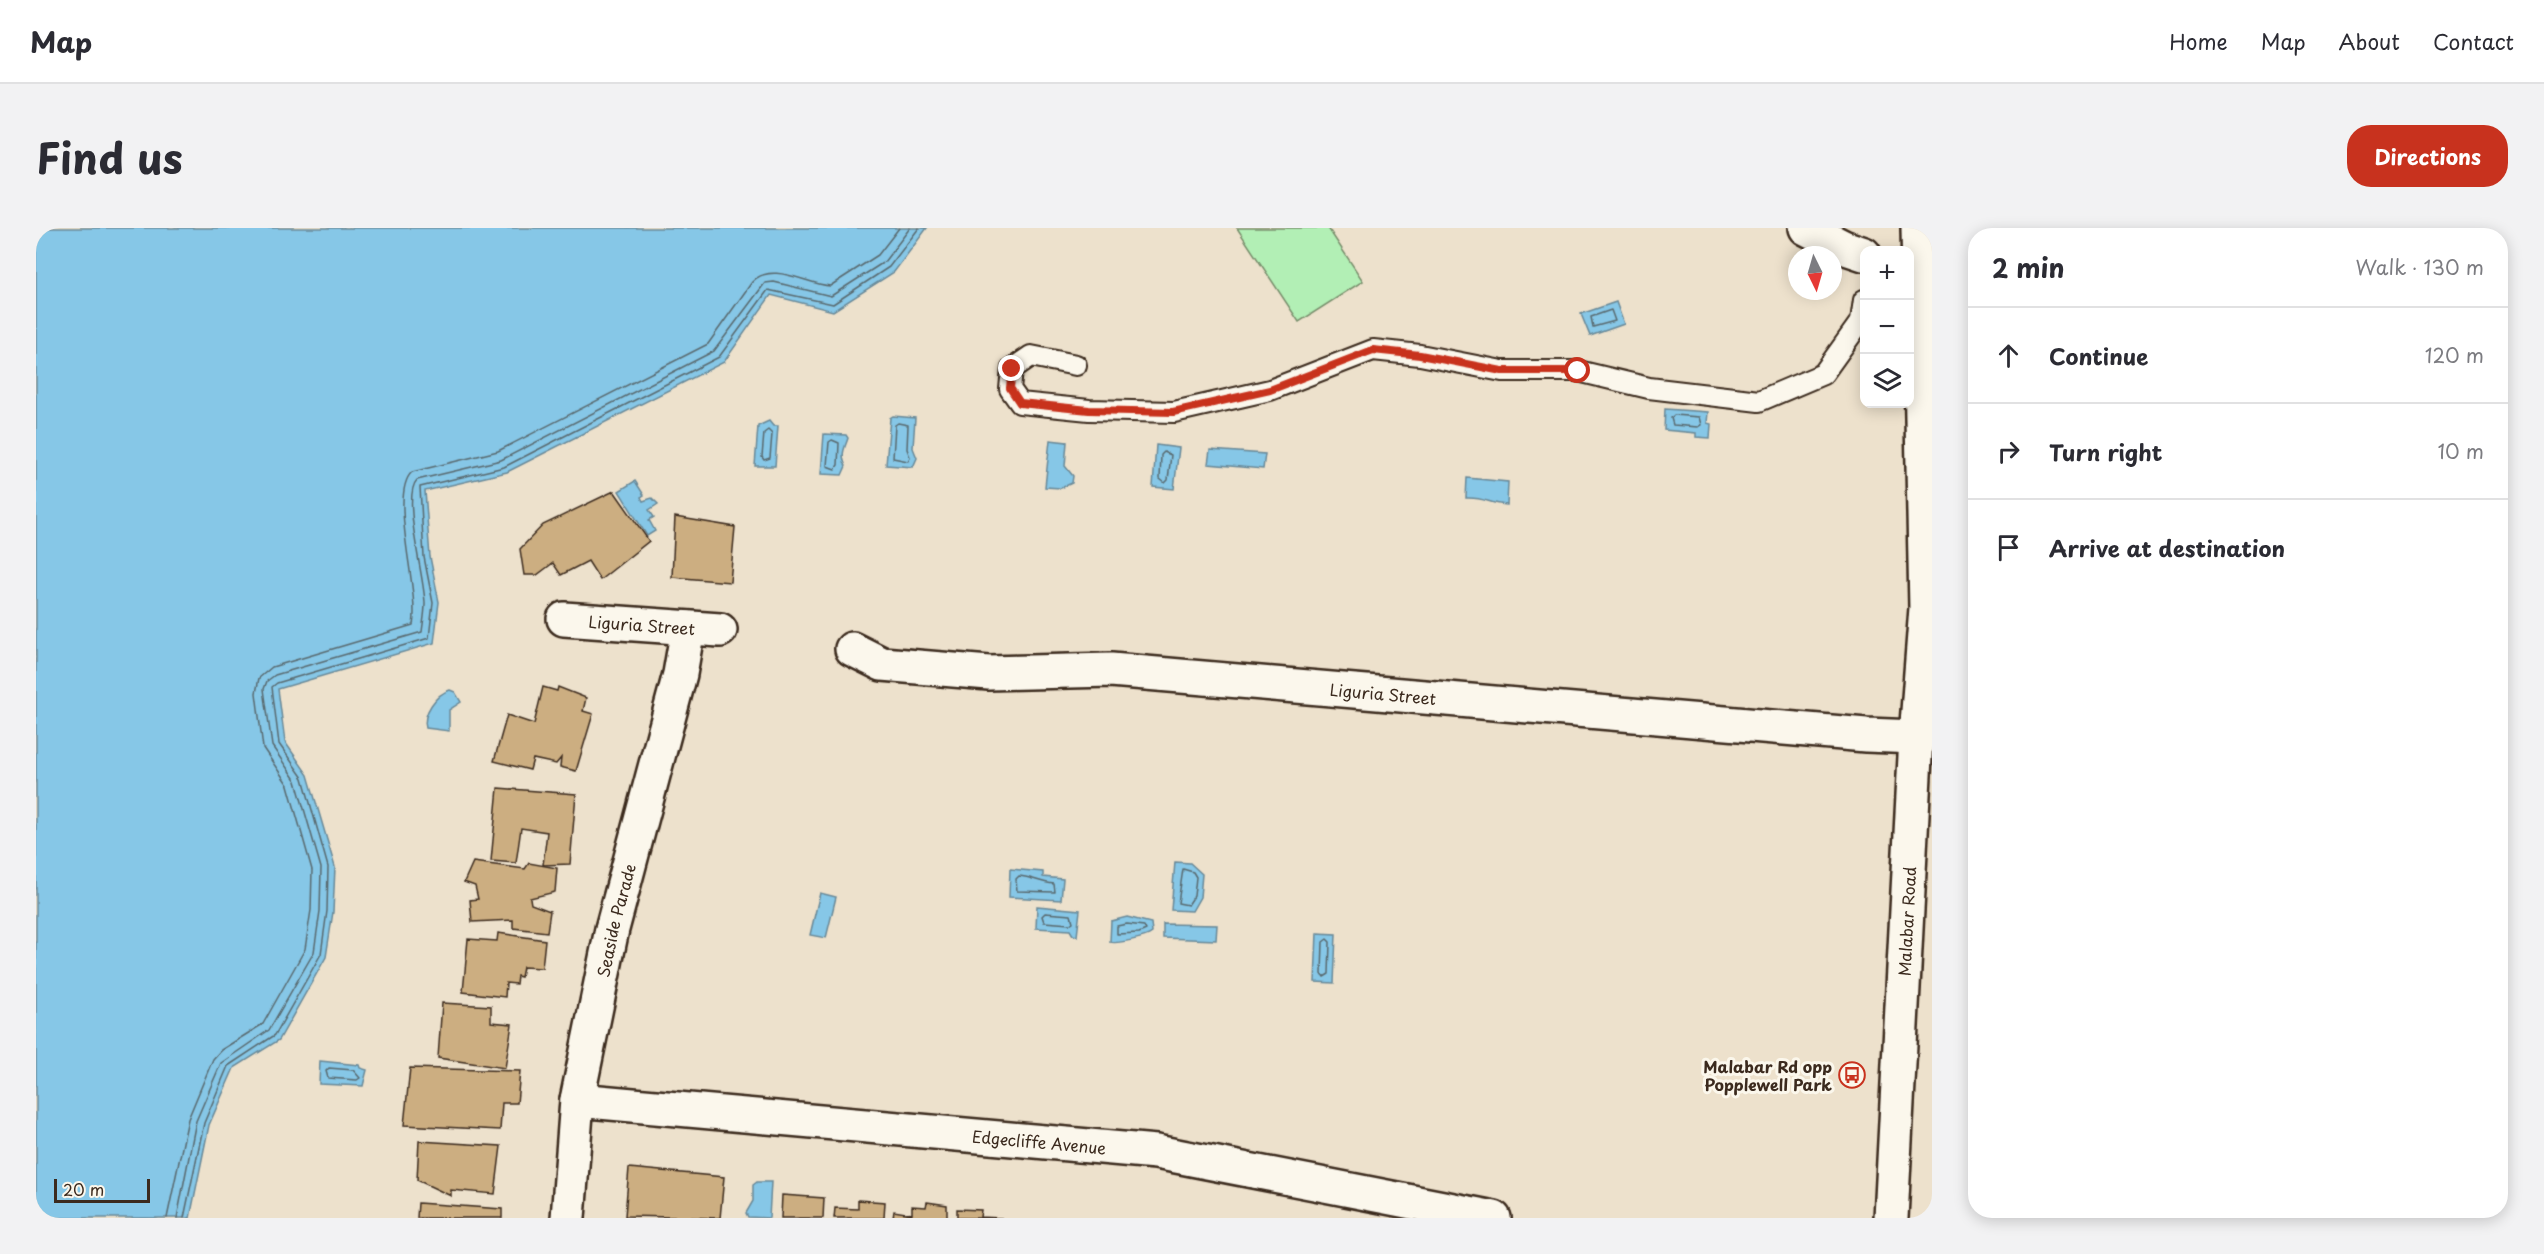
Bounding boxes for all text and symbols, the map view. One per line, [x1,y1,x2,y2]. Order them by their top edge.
text: Map [30,20,92,63]
text: Home [2169,25,2228,57]
text: Map [2261,25,2306,57]
text: About [2339,25,2400,57]
text: Contact [2433,25,2514,57]
text: Find us [36,125,183,188]
button: Directions [2347,125,2508,187]
north arrow [1788,246,1842,300]
map controls [1860,246,1914,408]
button: + [1860,246,1914,300]
text: 2 min [1992,248,2065,287]
text: Walk · 130 m [2356,252,2484,282]
button: − [1860,300,1914,354]
icon: ahead [1992,339,2025,372]
text: Continue [2049,339,2148,372]
text: 120 m [2425,340,2484,370]
button: layers [1860,354,1914,408]
route end [998,355,1024,381]
route start [1564,357,1590,383]
icon: right [1992,435,2025,468]
text: Turn right [2049,435,2162,468]
text: 10 m [2437,436,2484,466]
icon: arrive [1992,531,2025,564]
text: Arrive at destination [2049,531,2285,564]
street label: Liguria Street [588,609,696,640]
street label: Liguria Street [1329,677,1438,710]
street label: Seaside Parade [590,861,641,979]
street label: Malabar Road [1892,866,1921,977]
place label: Malabar Rd opp Popplewell Park [1703,1054,1832,1096]
bus stop icon: Malabar Rd opp Popplewell Park [1837,1060,1867,1090]
street label: Edgecliffe Avenue [971,1124,1107,1159]
scale bar [54,1176,150,1204]
text: 20 m [63,1177,104,1201]

